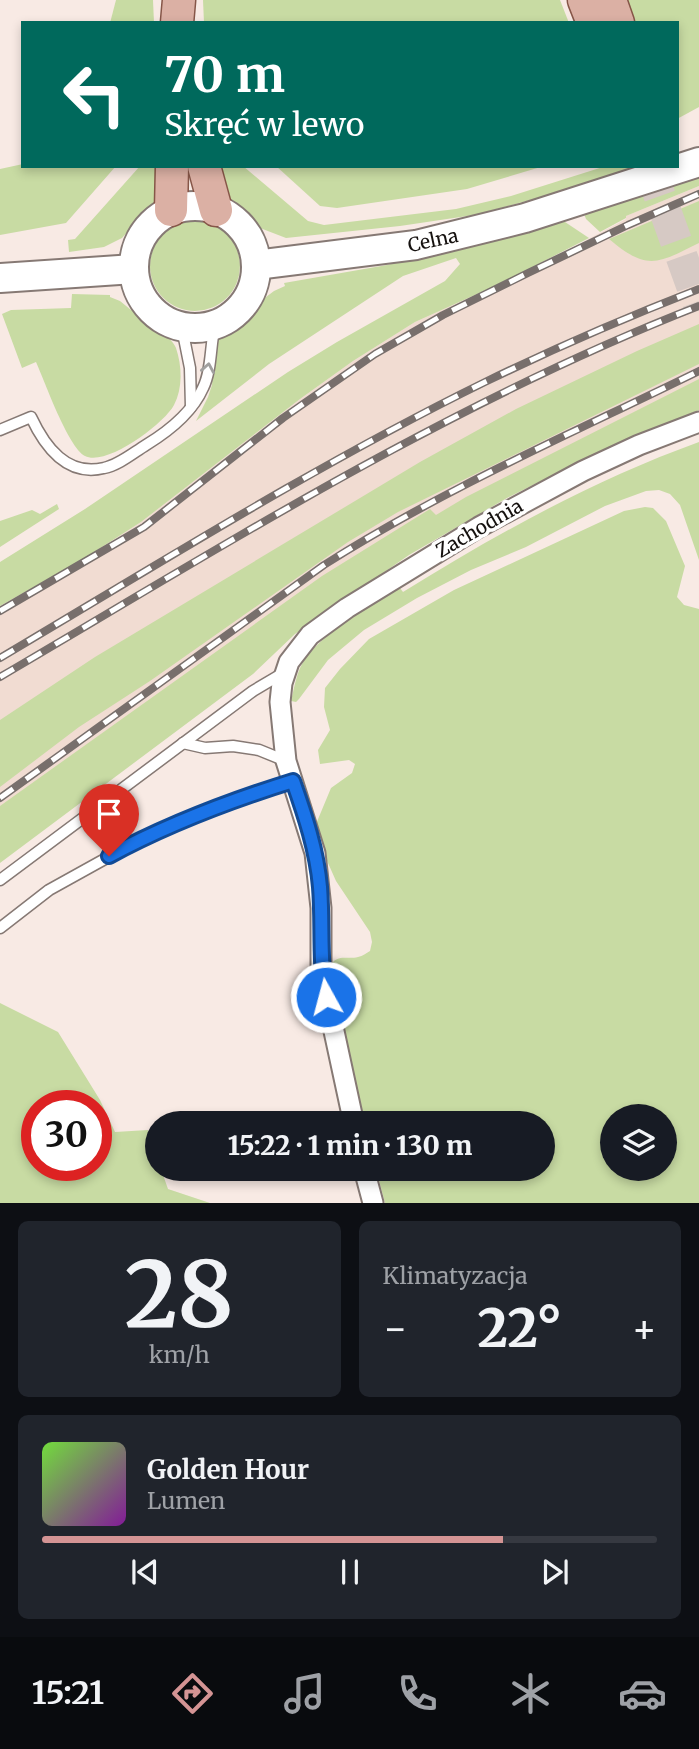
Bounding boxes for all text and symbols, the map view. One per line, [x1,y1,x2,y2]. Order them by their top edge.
text: 70 m [164,44,285,105]
icon: left [49,49,140,140]
text: Skręć w lewo [164,105,364,145]
street label: Celna [406,223,460,257]
one-way arrow [199,362,214,374]
street label: Zachodnia [431,493,527,563]
pin [79,784,139,856]
icon: arrive [90,795,128,833]
position arrow [289,960,363,1034]
speed limit sign: 30 [21,1090,112,1181]
map controls [600,1104,677,1181]
button: layers [600,1104,677,1181]
text: 15:22 · 1 min · 130 m [228,1129,472,1162]
text: 28 [125,1237,234,1352]
text: Klimatyzacja [383,1261,528,1290]
text: 22° [477,1296,562,1361]
text: − [383,1305,408,1352]
text: + [632,1305,657,1352]
text: km/h [149,1340,210,1369]
text: Golden Hour [147,1453,309,1486]
text: Lumen [147,1486,225,1515]
icon: previous [126,1553,164,1591]
icon: pause [331,1553,369,1591]
icon: next [536,1553,574,1591]
icon: directions [168,1669,217,1718]
icon: music [280,1669,329,1718]
icon: phone [393,1669,442,1718]
icon: climate [506,1669,555,1718]
icon: car [618,1669,667,1718]
text: 15:21 [32,1673,104,1713]

